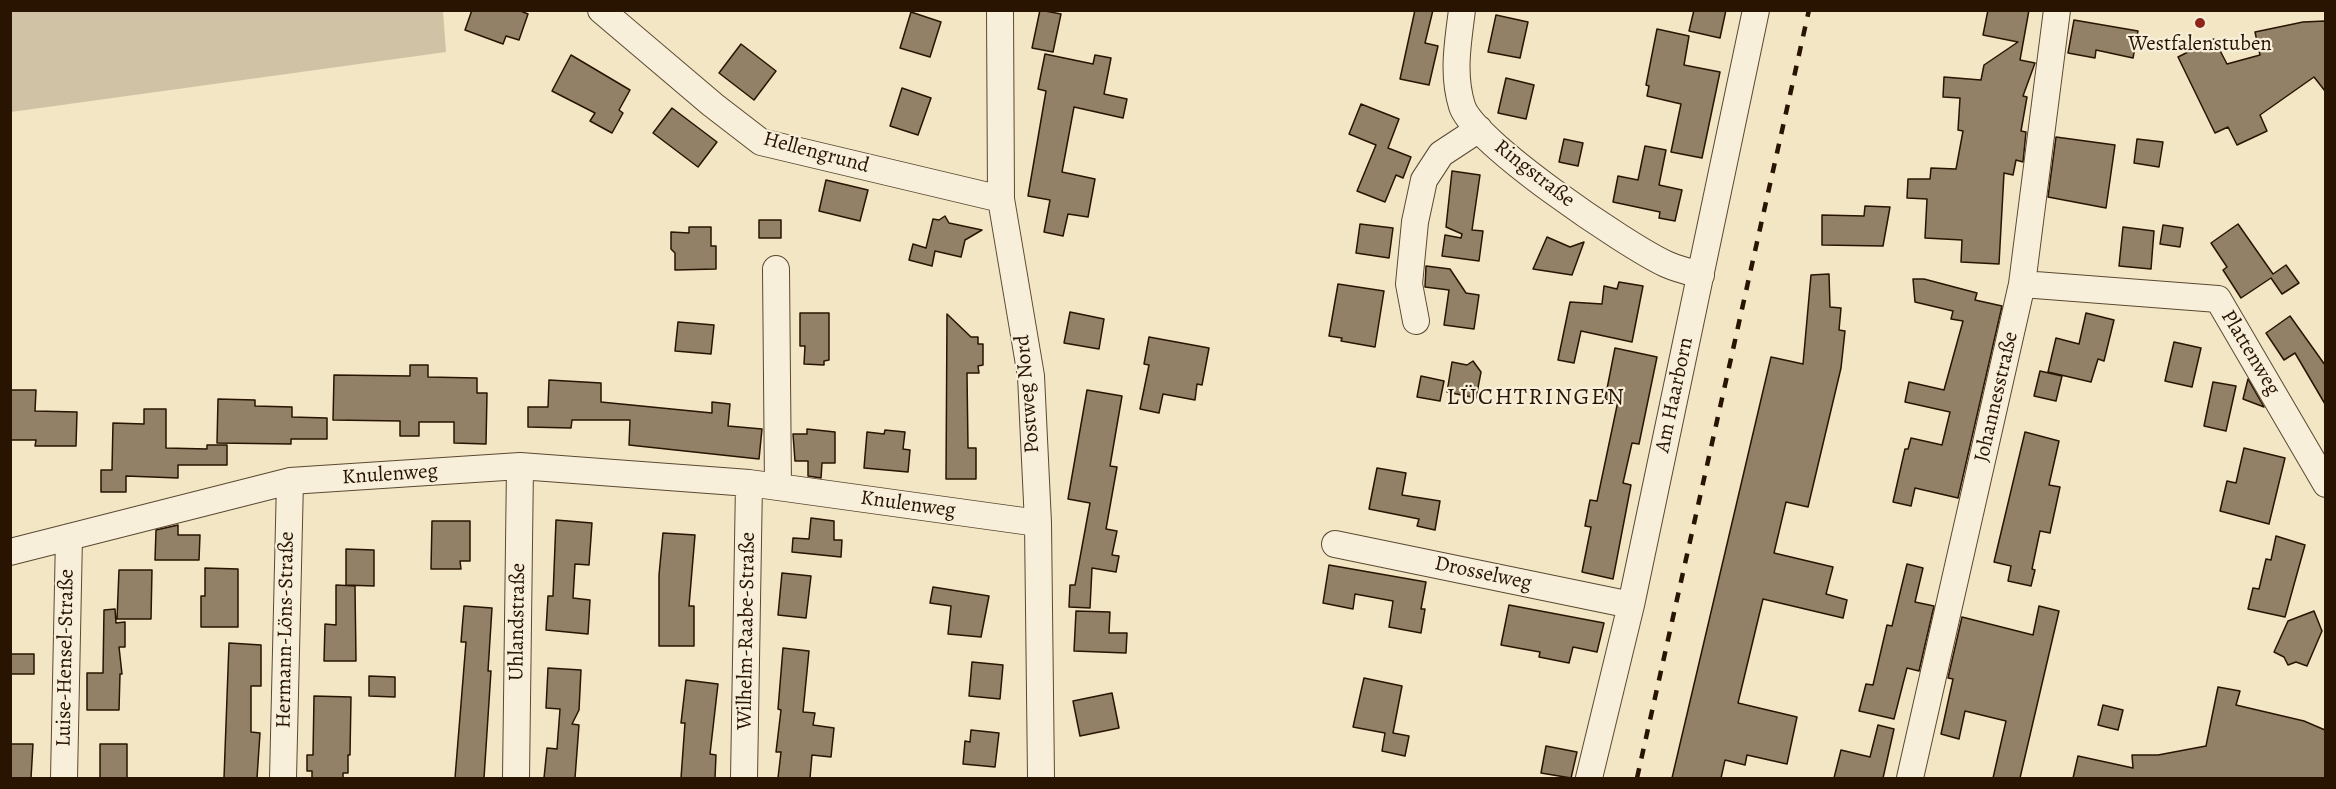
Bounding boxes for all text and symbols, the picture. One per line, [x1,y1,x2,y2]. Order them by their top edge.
marker: Westfalenstuben [2193,16,2207,30]
place label: Westfalenstuben [2128,32,2272,58]
street label: Hellengrund [760,127,872,179]
street label: Ringstraße [1489,135,1579,213]
street label: Plattenweg [2215,306,2285,400]
street label: Johannesstraße [1970,329,2024,465]
street label: Postweg Nord [1010,334,1046,454]
street label: Am Haarborn [1650,335,1700,455]
district label: LÜCHTRINGEN [1447,384,1625,412]
street label: Knulenweg [341,459,439,491]
street label: Knulenweg [859,486,957,524]
street label: Hermann-Löns-Straße [272,531,300,729]
street label: Wilhelm-Raabe-Straße [733,532,761,730]
street label: Drosselweg [1432,551,1534,597]
street label: Uhlandstraße [504,563,532,681]
street label: Luise-Hensel-Straße [52,569,80,747]

